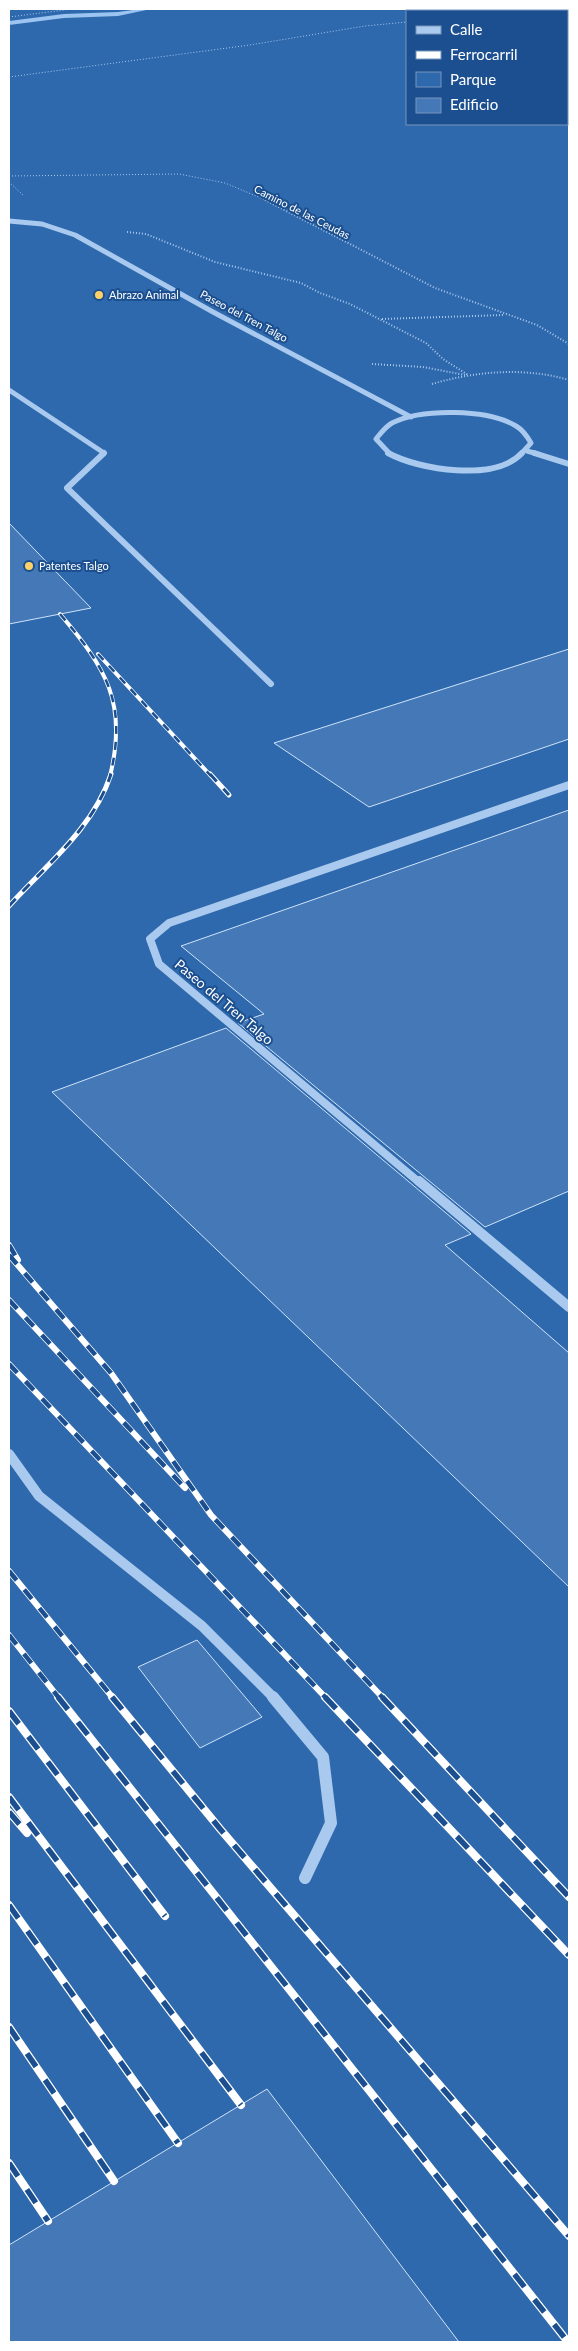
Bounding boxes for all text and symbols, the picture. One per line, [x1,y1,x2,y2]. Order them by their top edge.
legend [406,10,568,125]
text: Calle [450,20,483,38]
text: Ferrocarril [450,45,518,63]
text: Parque [450,70,496,88]
text: Edificio [450,95,498,113]
street label: Camino de las Ceudas [252,182,352,241]
street label: Paseo del Tren Talgo [198,287,290,344]
place label: Abrazo Animal [109,288,179,301]
marker: Abrazo Animal [93,289,105,301]
place label: Patentes Talgo [39,559,109,572]
marker: Patentes Talgo [23,560,35,572]
street label: Paseo del Tren Talgo [171,955,277,1048]

